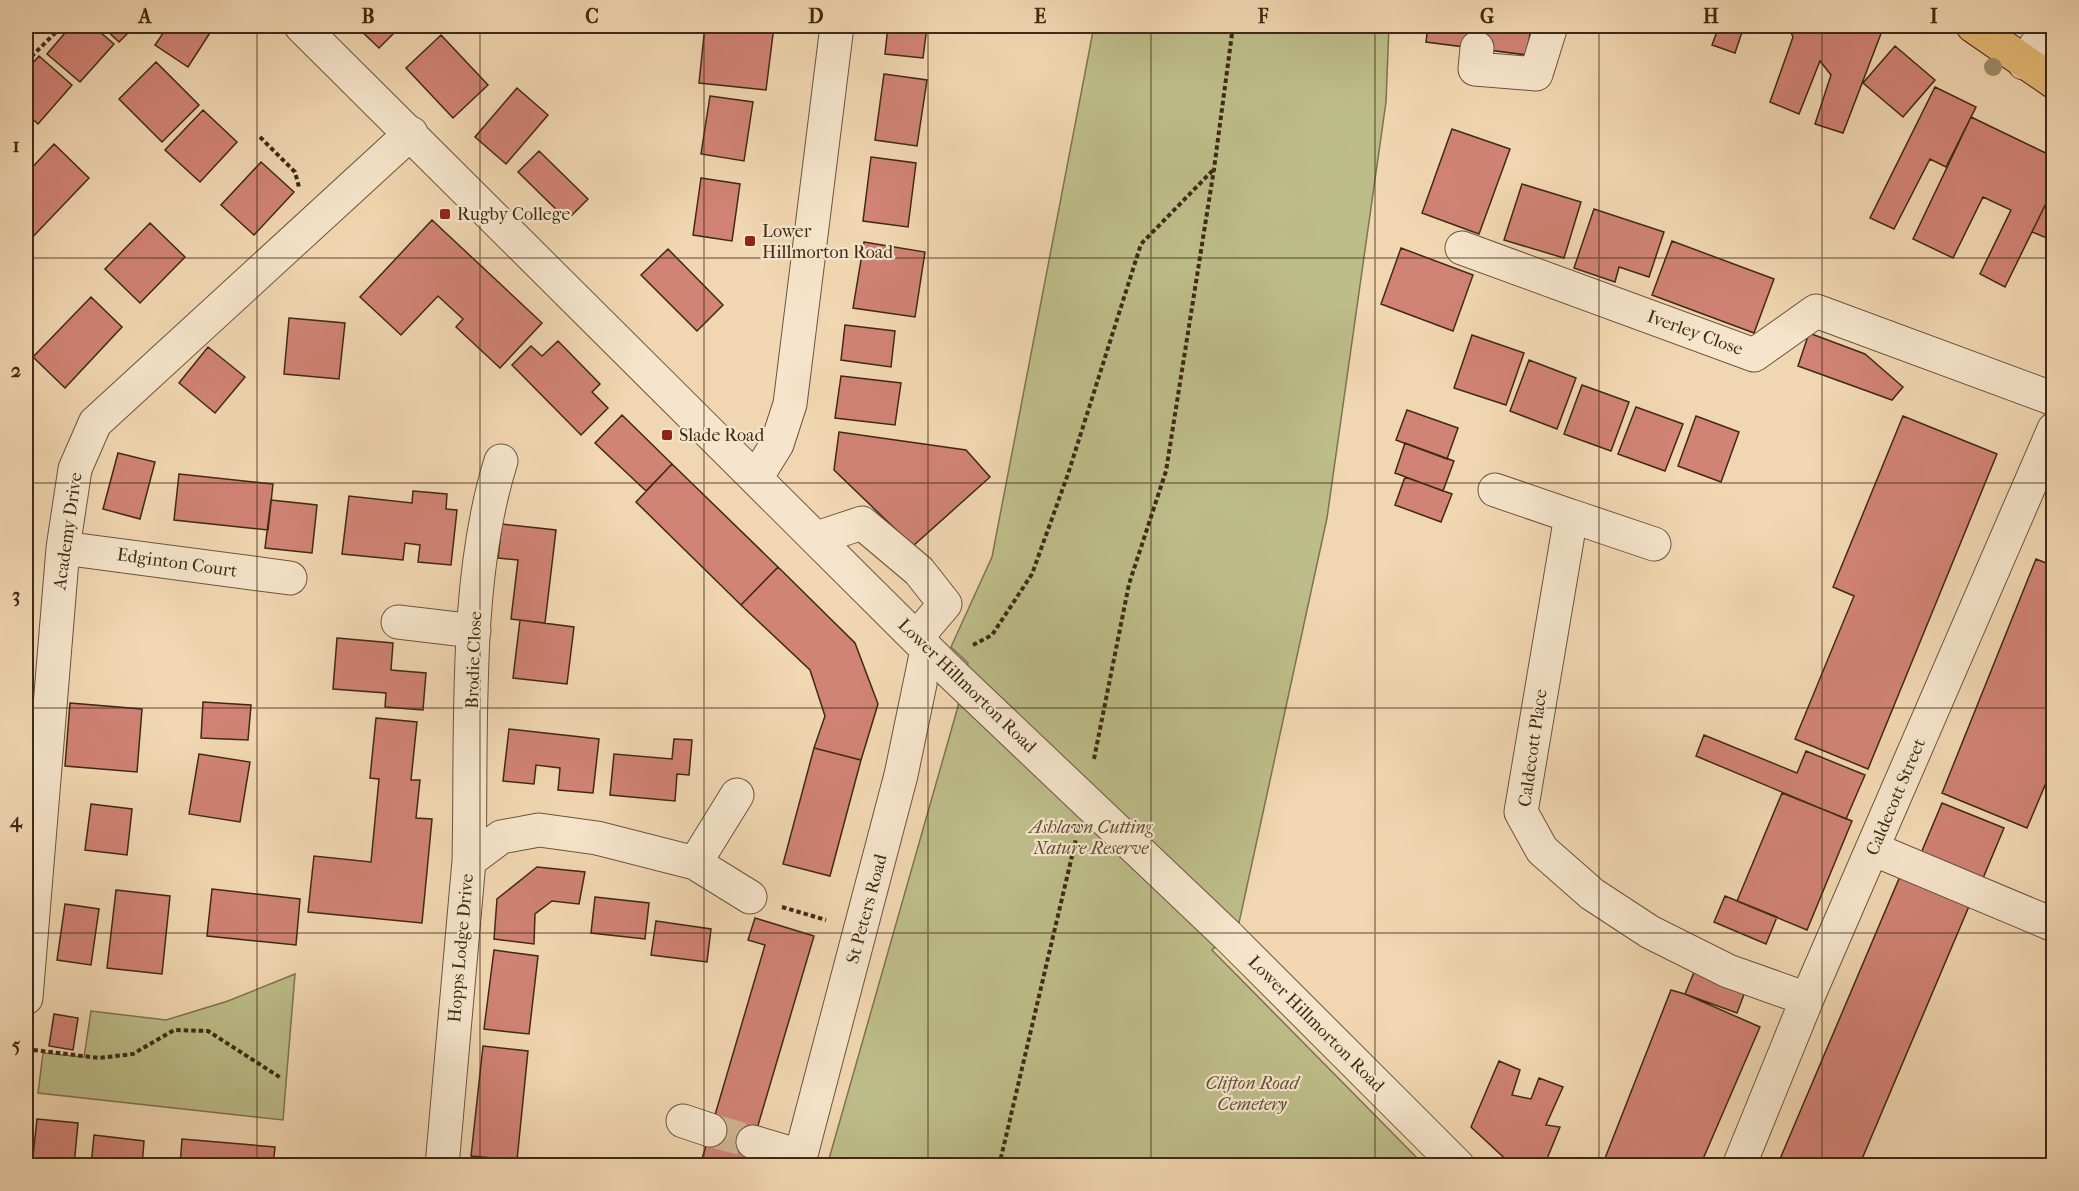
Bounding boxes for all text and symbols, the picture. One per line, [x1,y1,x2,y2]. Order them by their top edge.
text: A [137,5,153,28]
text: B [361,5,375,28]
text: C [585,5,599,28]
text: D [808,5,824,28]
text: E [1034,5,1046,28]
text: F [1257,5,1269,28]
text: G [1480,5,1494,28]
text: H [1703,5,1719,28]
text: I [1930,5,1938,28]
text: 1 [12,134,20,157]
place label: Rugby College [457,204,570,225]
marker: Rugby College [438,207,452,221]
place label: Lower Hillmorton Road [762,221,893,263]
marker: Lower Hillmorton Road [743,234,757,248]
street label: Iverley Close [1644,306,1746,360]
text: 2 [11,359,21,382]
place label: Slade Road [679,425,764,446]
marker: Slade Road [660,428,674,442]
street label: Academy Drive [49,471,87,592]
street label: Edginton Court [115,544,239,582]
text: 3 [12,584,20,607]
street label: Brodie Close [462,611,486,709]
street label: Lower Hillmorton Road [893,614,1041,758]
street label: Caldecott Place [1514,688,1552,808]
street label: Caldecott Street [1862,735,1930,859]
text: 4 [9,809,23,833]
park label: Ashlawn Cutting Nature Reserve [1028,817,1153,859]
street label: St Peters Road [842,852,892,966]
street label: Hopps Lodge Drive [444,873,478,1023]
street label: Lower Hillmorton Road [1243,951,1389,1097]
text: 5 [12,1034,21,1057]
park label: Clifton Road Cemetery [1205,1073,1301,1115]

